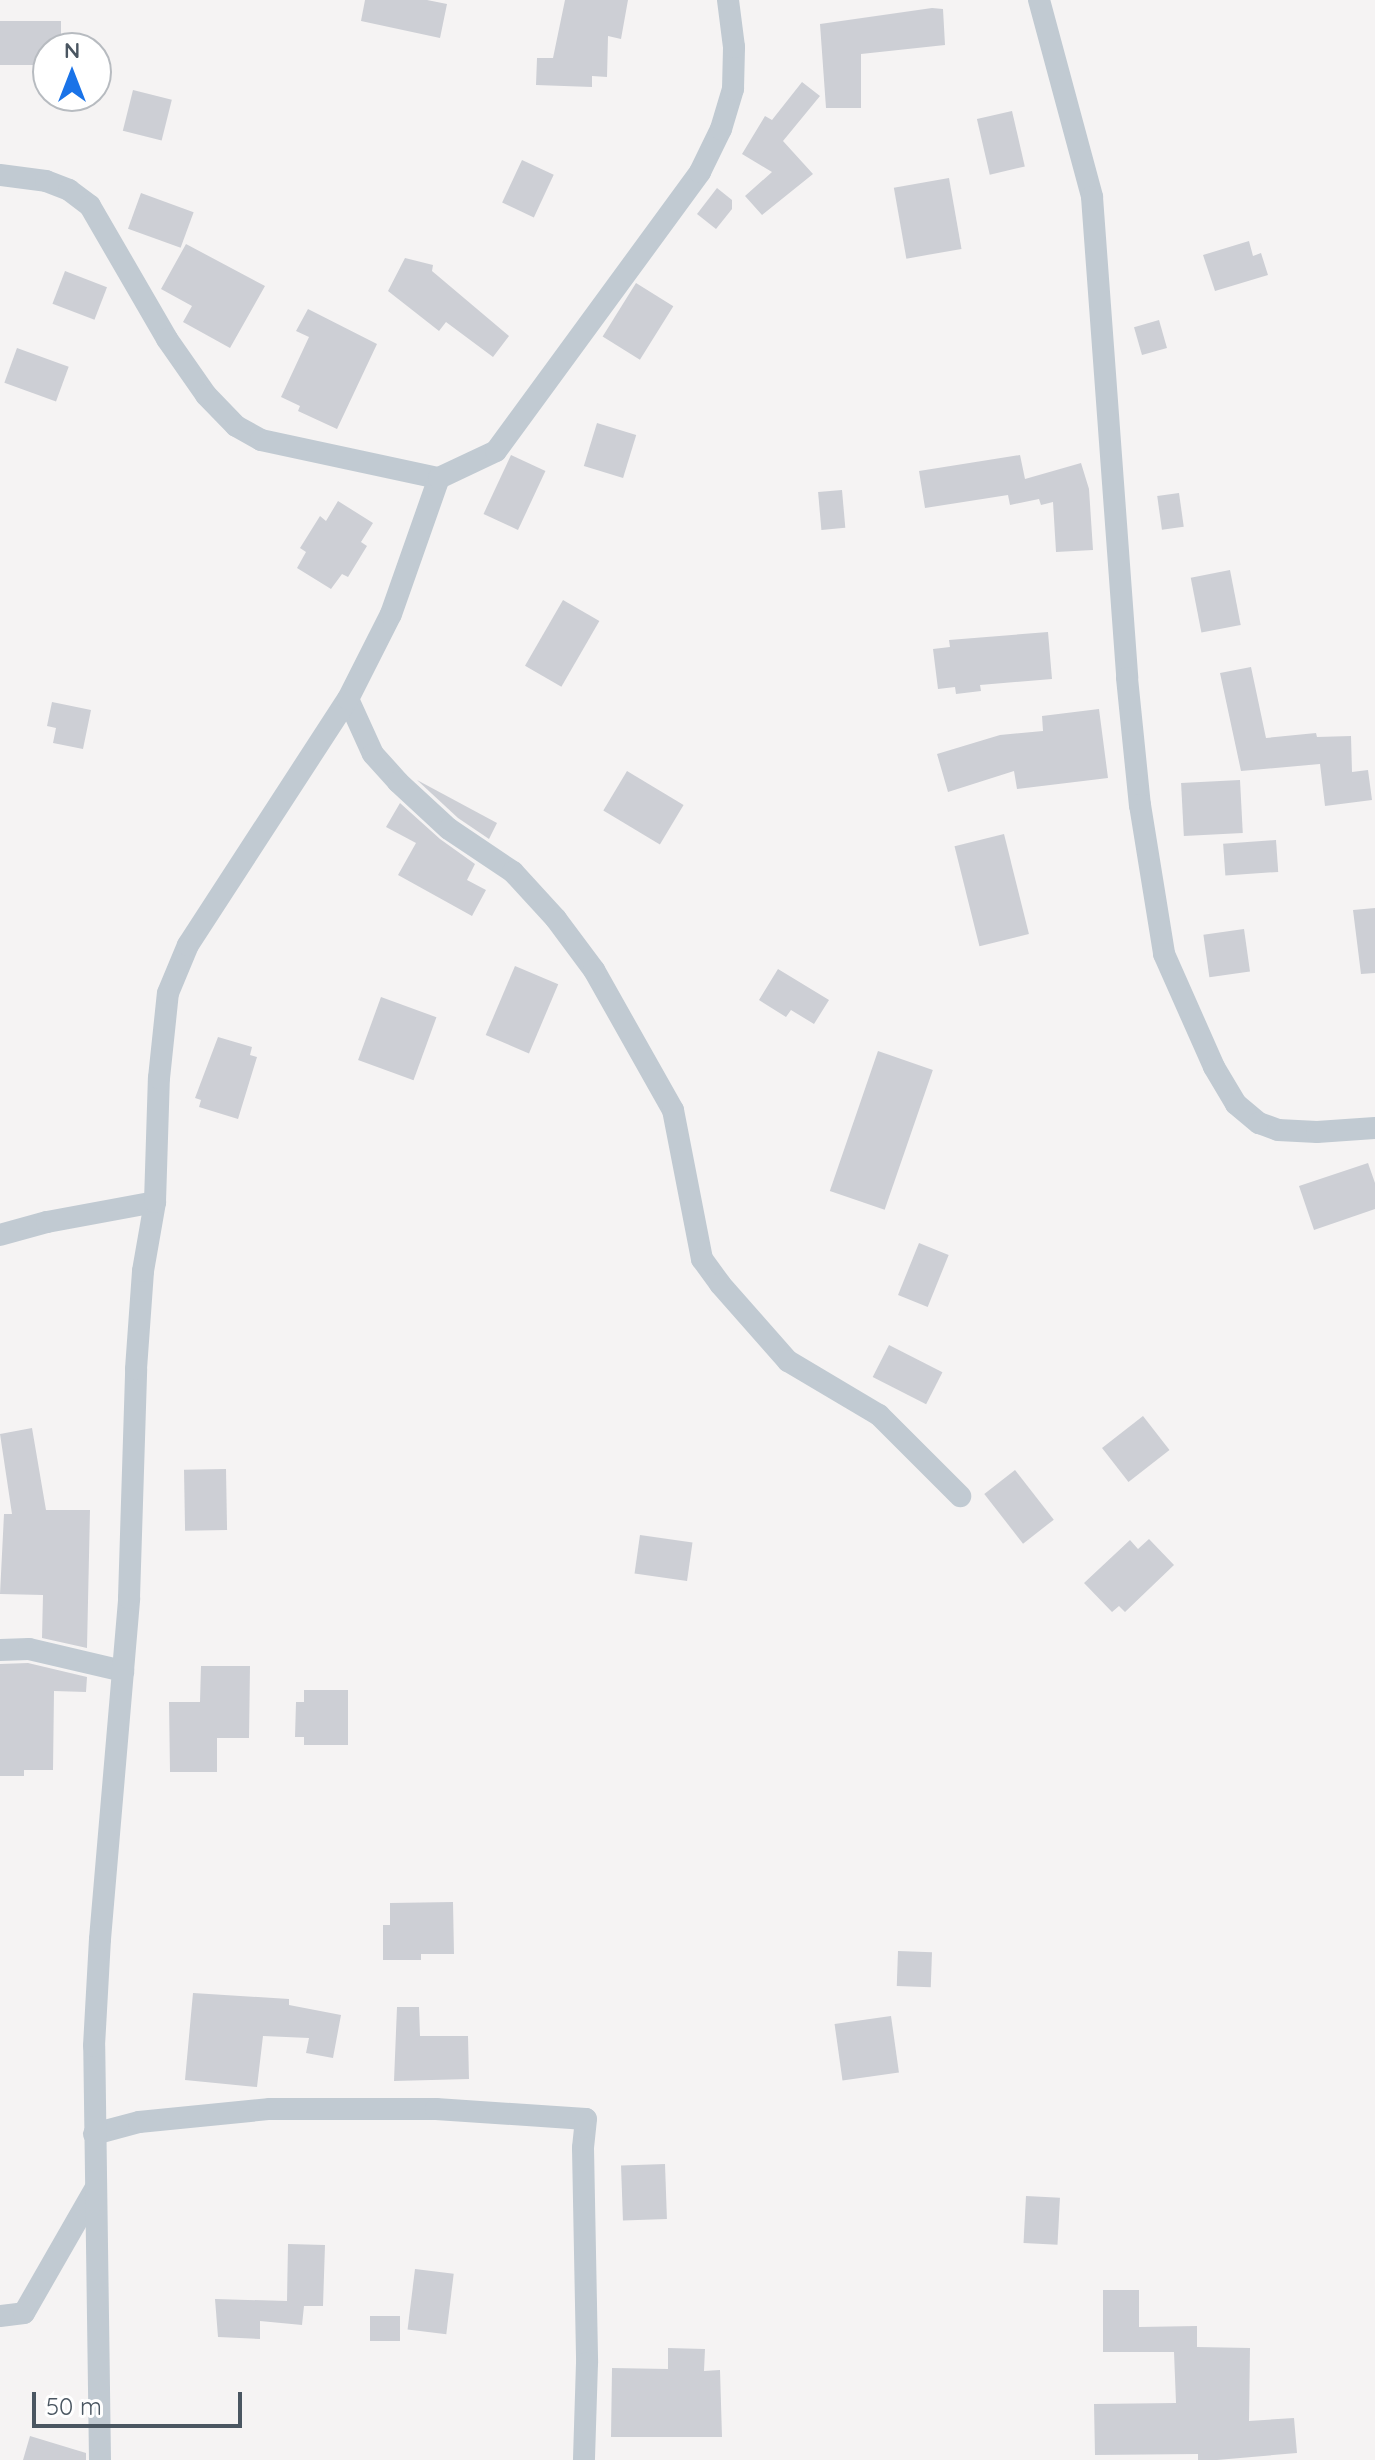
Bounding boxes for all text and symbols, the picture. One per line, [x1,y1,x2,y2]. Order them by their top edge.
north arrow [32,32,112,112]
text: N [64,36,80,64]
scale bar [36,2376,246,2426]
text: 50 m [46,2391,102,2421]

